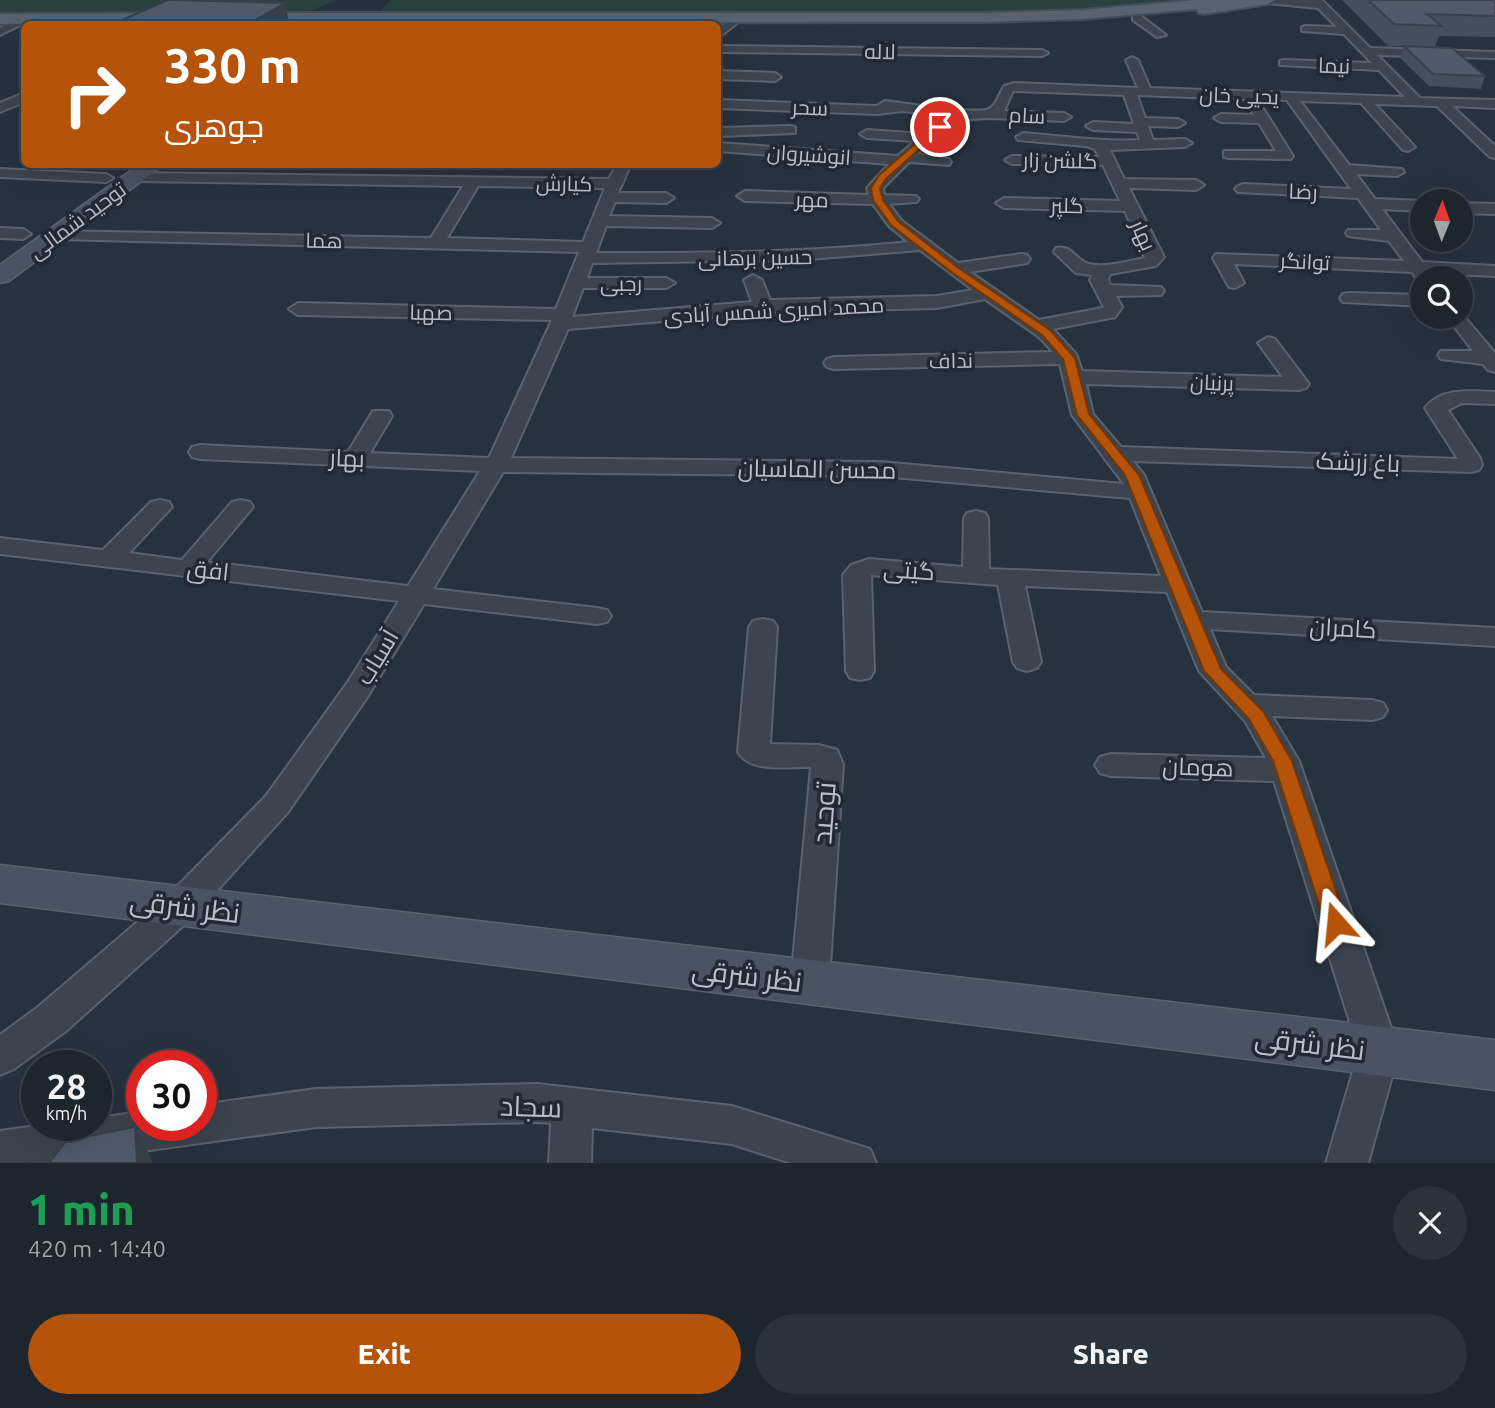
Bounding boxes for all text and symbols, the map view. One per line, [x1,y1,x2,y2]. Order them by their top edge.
text: 330 m [164,37,301,92]
street label: لاله [864,39,896,63]
icon: right [49,49,140,140]
street label: نیما [1318,52,1350,78]
street label: یحیی خان [1199,82,1280,110]
street label: سحر [790,94,829,121]
pin [910,97,970,157]
street label: سام [1008,102,1046,131]
text: جوهری [164,107,264,143]
icon: arrive [921,108,959,146]
street label: انوشیروان [766,139,852,171]
street label: گلشن زار [1022,147,1097,175]
street label: کیارش [536,171,592,197]
street label: توحید شمالی [24,177,132,265]
street label: رضا [1288,179,1318,204]
street label: مهر [794,186,829,214]
north arrow [1410,189,1474,252]
map controls [1410,189,1473,329]
street label: گلپر [1049,193,1084,220]
street label: بهار [1124,215,1161,255]
street label: هما [305,228,343,252]
street label: حسین برهانی [698,244,812,272]
street label: توانگر [1278,248,1331,275]
button: search [1410,266,1473,329]
street label: رجبی [600,271,642,297]
street label: محمد امیری شمس آبادی [663,292,885,330]
street label: صهبا [409,300,453,326]
street label: نداف [929,348,973,372]
street label: پرنیان [1190,369,1235,398]
street label: بهار [327,444,365,473]
street label: باغ زرشک [1315,447,1401,480]
street label: محسن الماسیان [737,454,897,485]
street label: افق [185,554,231,588]
street label: گیتی [882,555,936,586]
street label: کامران [1309,613,1377,644]
street label: آسیاب [350,624,404,689]
street label: هومان [1162,752,1234,783]
street label: توحید [805,780,842,845]
street label: نظر شرقی [128,884,242,930]
position arrow [1299,886,1373,960]
street label: نظر شرقی [690,953,804,999]
street label: نظر شرقی [1253,1021,1367,1067]
speed limit sign: 30 [126,1050,217,1141]
text: 28 [47,1066,86,1106]
street label: سجاد [500,1089,562,1123]
text: km/h [46,1103,87,1123]
text: 1 min [28,1186,135,1233]
button: close [1393,1186,1467,1260]
text: 420 m · 14:40 [28,1236,166,1261]
button: Exit [28,1314,741,1394]
button: Share [755,1314,1467,1394]

